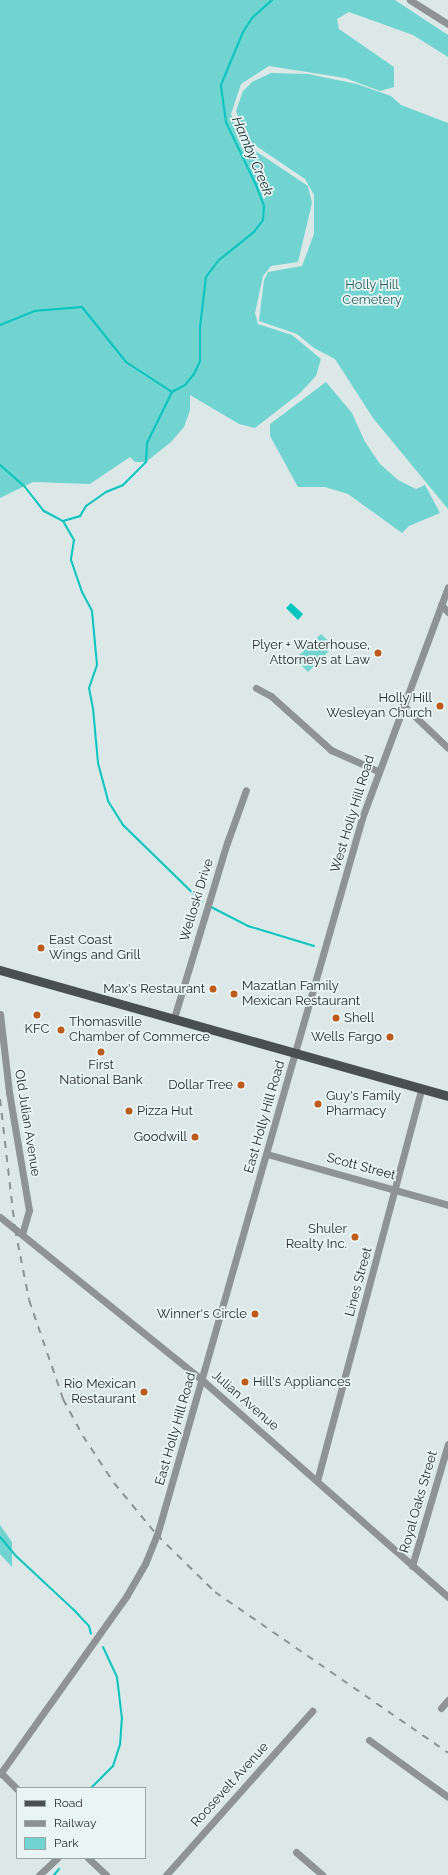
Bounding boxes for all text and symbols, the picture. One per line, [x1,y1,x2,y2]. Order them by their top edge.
water label: Hamby Creek [229,114,277,198]
park label: Holly Hill Cemetery [342,278,402,309]
place label: Plyer + Waterhouse, Attorneys at Law [251,638,370,669]
marker: Plyer + Waterhouse, Attorneys at Law [373,648,383,658]
place label: Holly Hill Wesleyan Church [326,691,432,722]
marker: Holly Hill Wesleyan Church [435,701,445,711]
street label: West Holly Hill Road [328,753,378,875]
street label: Welloski Drive [177,857,217,943]
place label: East Coast Wings and Grill [49,933,140,964]
marker: East Coast Wings and Grill [36,943,46,953]
place label: Mazatlan Family Mexican Restaurant [242,979,360,1010]
place label: Max's Restaurant [103,981,205,997]
marker: Max's Restaurant [208,984,218,994]
marker: Mazatlan Family Mexican Restaurant [229,989,239,999]
marker: KFC [32,1010,42,1020]
place label: Shell [344,1010,374,1026]
marker: Shell [331,1013,341,1023]
place label: Thomasville Chamber of Commerce [69,1015,211,1046]
place label: KFC [25,1021,49,1037]
marker: Thomasville Chamber of Commerce [56,1025,66,1035]
place label: Wells Fargo [311,1029,382,1045]
marker: Wells Fargo [385,1032,395,1042]
marker: First National Bank [96,1047,106,1057]
place label: First National Bank [59,1058,143,1089]
street label: East Holly Hill Road [241,1058,289,1176]
street label: Old Julian Avenue [11,1068,43,1178]
place label: Dollar Tree [168,1077,233,1093]
marker: Dollar Tree [236,1080,246,1090]
place label: Guy's Family Pharmacy [326,1089,401,1120]
marker: Guy's Family Pharmacy [313,1099,323,1109]
place label: Pizza Hut [137,1103,193,1119]
marker: Pizza Hut [124,1106,134,1116]
place label: Goodwill [134,1129,187,1145]
marker: Goodwill [190,1132,200,1142]
street label: Scott Street [325,1150,397,1184]
place label: Shuler Realty Inc. [285,1222,347,1253]
marker: Shuler Realty Inc. [350,1232,360,1242]
street label: Lines Street [342,1246,376,1318]
place label: Winner's Circle [157,1306,247,1322]
marker: Winner's Circle [250,1309,260,1319]
street label: Julian Avenue [208,1368,282,1434]
street label: East Holly Hill Road [152,1370,200,1488]
place label: Hill's Appliances [253,1374,351,1390]
place label: Rio Mexican Restaurant [64,1377,136,1408]
marker: Hill's Appliances [240,1377,250,1387]
marker: Rio Mexican Restaurant [139,1387,149,1397]
street label: Royal Oaks Street [397,1449,441,1555]
street label: Roosevelt Avenue [188,1739,272,1831]
legend [16,1787,146,1859]
text: Road [54,1796,83,1810]
text: Railway [54,1816,96,1830]
text: Park [54,1836,79,1850]

